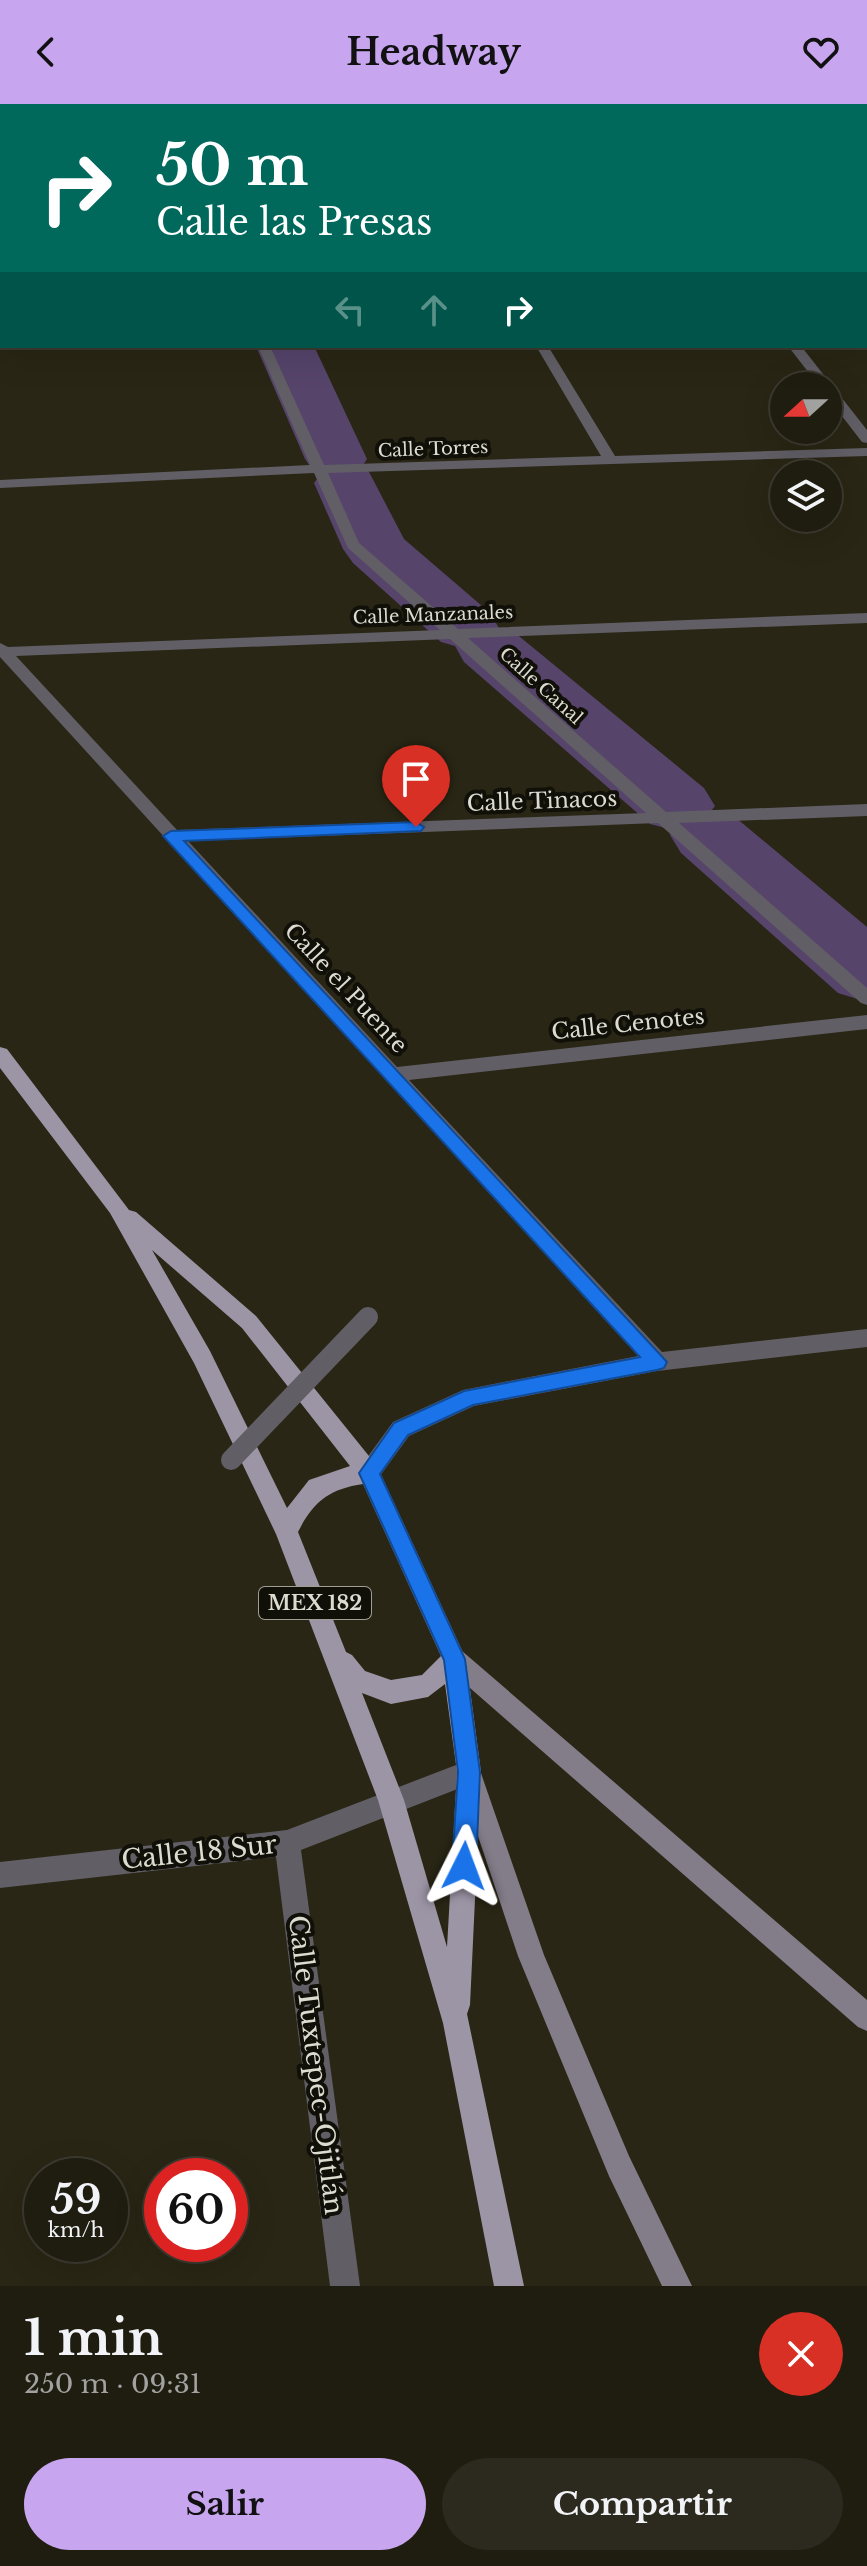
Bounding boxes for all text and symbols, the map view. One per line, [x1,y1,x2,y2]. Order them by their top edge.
icon: back [24,30,68,74]
text: Headway [346,30,521,75]
icon: heart [799,30,843,74]
text: 50 m [156,131,308,200]
icon: right [24,136,128,240]
text: Calle las Presas [156,200,432,245]
icon: left [328,288,372,332]
icon: ahead [412,288,456,332]
icon: right [496,288,540,332]
north arrow [770,372,842,444]
map controls [770,372,842,532]
street label: Calle Torres [377,436,489,462]
button: layers [770,460,842,532]
street label: Calle Manzanales [353,601,513,629]
street label: Calle Canal [495,643,587,729]
pin [382,745,450,827]
icon: arrive [394,757,438,801]
street label: Calle Tinacos [466,785,618,817]
street label: Calle el Puente [279,917,413,1059]
street label: Calle Cenotes [550,1003,706,1045]
road number: MEX 182 [259,1587,371,1619]
position arrow [422,1824,506,1908]
street label: Calle 18 Sur [120,1828,279,1876]
street label: Calle Tuxtepec-Ojitlán [282,1914,350,2217]
speed limit sign: 60 [144,2158,248,2262]
text: 59 [51,2175,101,2225]
text: km/h [48,2218,104,2242]
text: 1 min [24,2308,163,2368]
button: close [759,2312,843,2396]
text: 250 m · 09:31 [24,2368,201,2400]
button: Salir [24,2458,426,2550]
button: Compartir [442,2458,843,2550]

